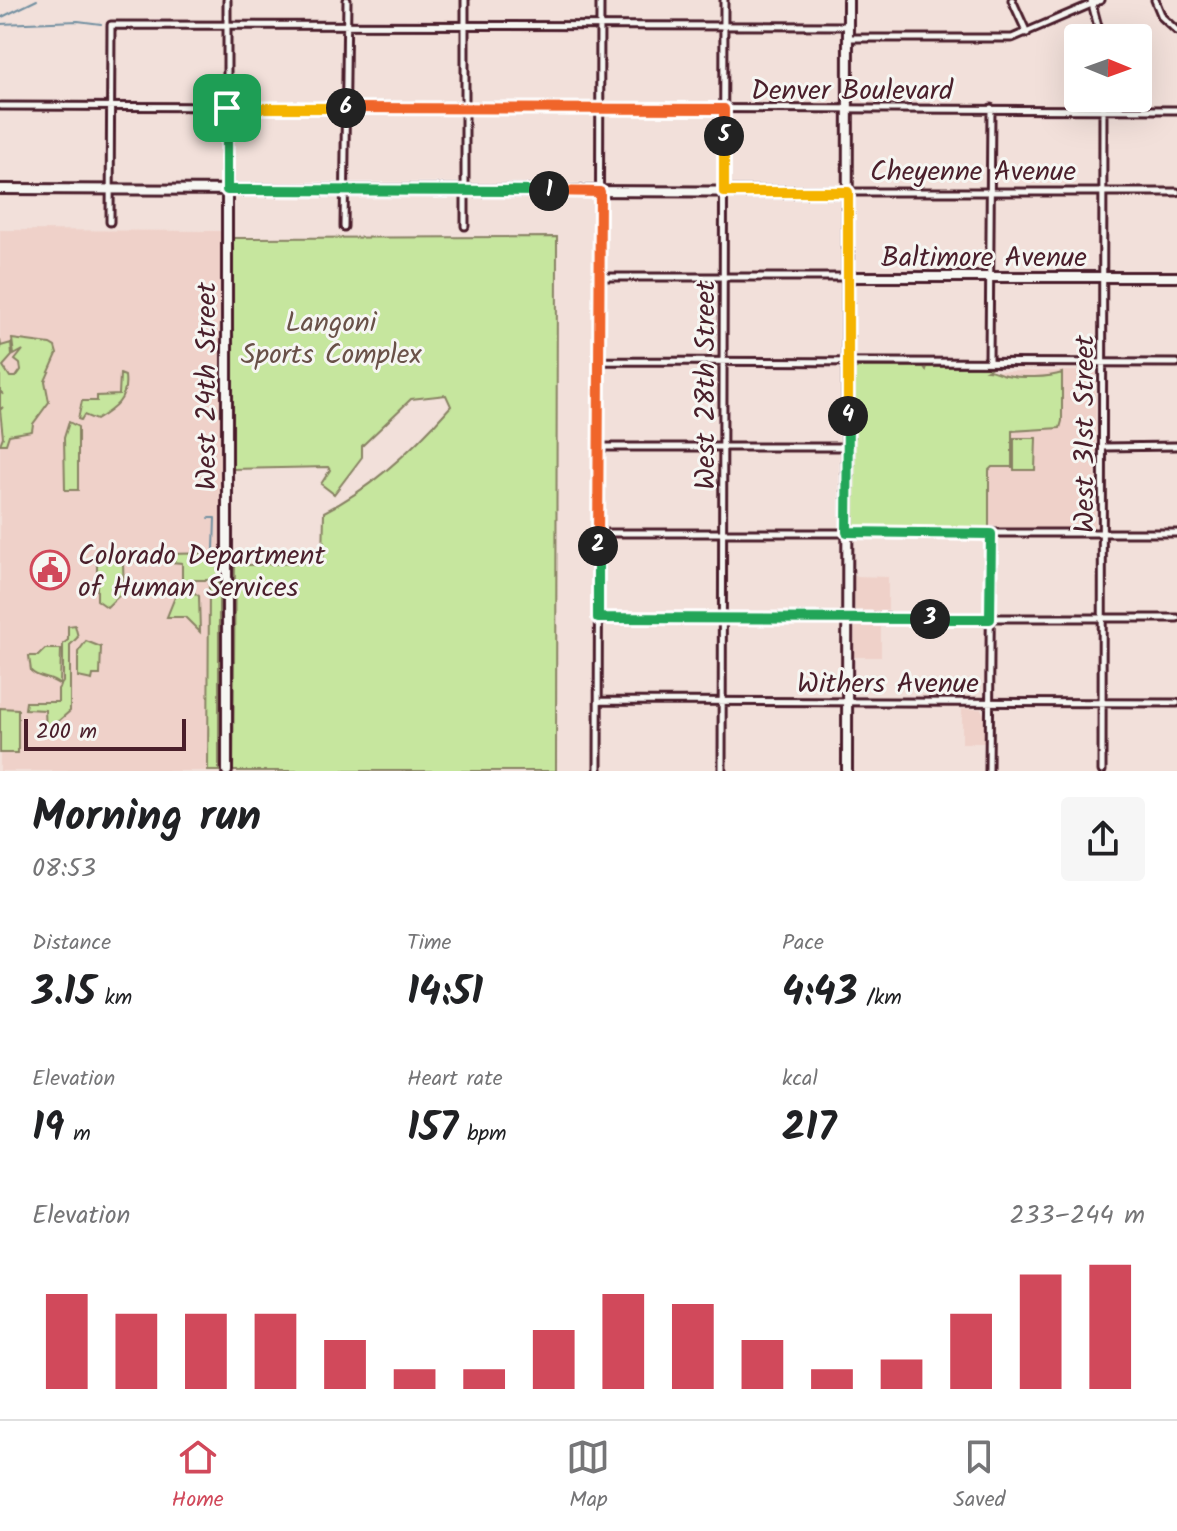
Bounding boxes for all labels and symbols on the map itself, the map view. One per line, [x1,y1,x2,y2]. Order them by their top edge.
north arrow [1064,24,1152,112]
street label: Denver Boulevard [751,69,954,114]
pin [193,74,261,142]
pin: 6 [326,88,366,128]
pin: 5 [704,116,744,156]
street label: Cheyenne Avenue [870,150,1077,195]
pin: 1 [529,171,569,211]
street label: Baltimore Avenue [881,236,1087,281]
street label: West 28th Street [684,279,729,490]
street label: West 24th Street [185,281,230,490]
park label: Langoni Sports Complex [241,301,422,378]
street label: West 31st Street [1063,334,1108,533]
pin: 4 [828,396,868,436]
pin: 2 [578,526,618,566]
place label: Colorado Department of Human Services [78,534,326,611]
public building icon: Colorado Department of Human Services [29,549,71,591]
pin: 3 [910,599,950,639]
street label: Withers Avenue [797,662,979,707]
scale bar [24,715,186,751]

